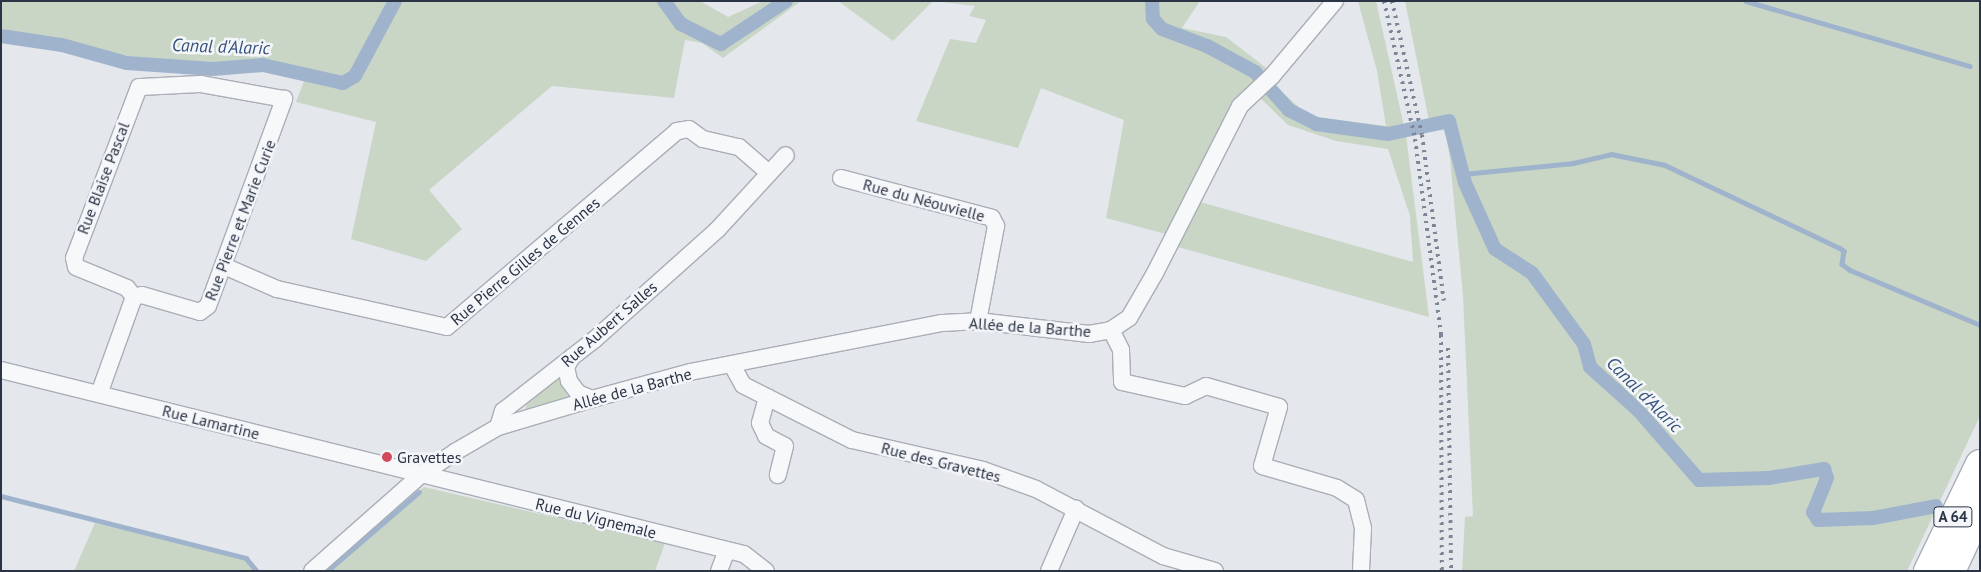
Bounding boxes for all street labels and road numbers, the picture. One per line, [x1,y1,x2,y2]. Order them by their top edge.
street label: Rue Blaise Pascal [73,119,133,237]
street label: Rue Pierre et Marie Curie [200,137,280,303]
street label: Rue du Néouvielle [861,174,987,226]
street label: Rue Pierre Gilles de Gennes [446,193,604,329]
street label: Rue Aubert Salles [557,277,661,371]
street label: Allée de la Barthe [968,313,1092,341]
street label: Allée de la Barthe [570,364,694,414]
street label: Rue Lamartine [160,401,262,443]
street label: Rue des Gravettes [879,438,1003,486]
street label: Rue du Vignemale [533,494,659,542]
road number: A 64 [1933,504,1973,530]

